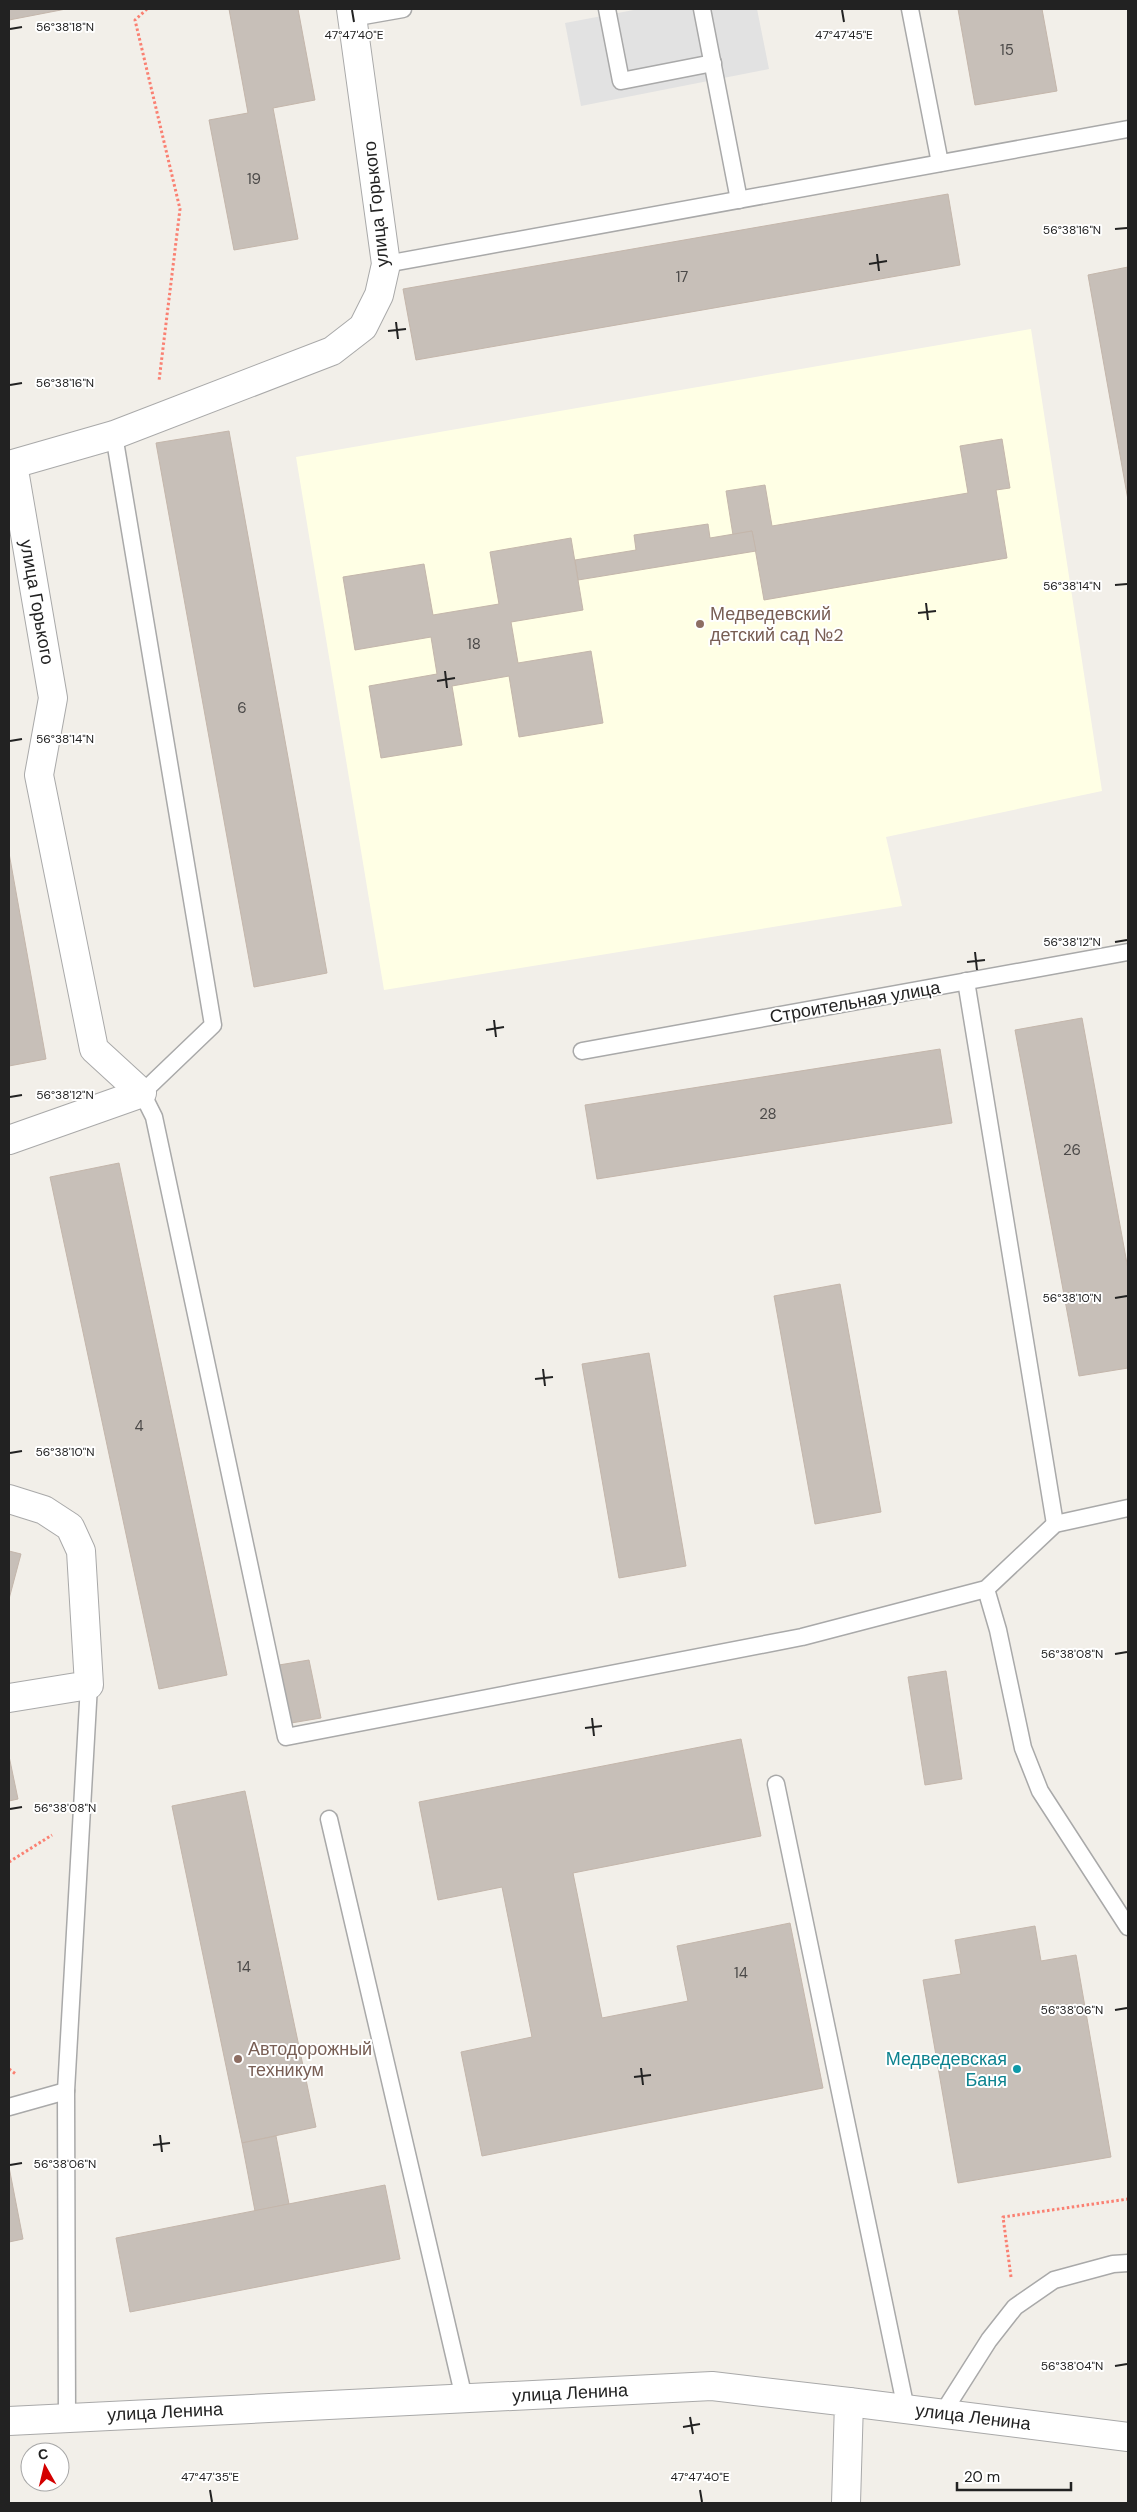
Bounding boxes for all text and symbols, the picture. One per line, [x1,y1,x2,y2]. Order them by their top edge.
text: 56°38'18"N [36,19,94,35]
text: 47°47'40"E [325,27,384,43]
text: 47°47'45"E [815,27,873,43]
house number: 15 [1000,40,1014,60]
street label: улица Горького [357,140,395,268]
house number: 19 [247,169,261,189]
text: 56°38'16"N [1043,222,1101,238]
house number: 17 [676,267,688,287]
text: 56°38'16"N [36,375,94,391]
street label: улица Горького [14,538,60,666]
text: 56°38'14"N [1043,578,1101,594]
place label: Медведевский детский сад №2 [710,602,844,647]
marker: Медведевский детский сад №2 [694,618,706,630]
house number: 18 [467,634,481,654]
house number: 6 [237,698,247,718]
text: 56°38'14"N [36,731,94,747]
text: 56°38'12"N [1043,934,1101,950]
street label: Строительная улица [768,975,943,1029]
text: 56°38'12"N [36,1087,94,1103]
house number: 28 [759,1104,777,1124]
house number: 26 [1063,1140,1081,1160]
text: 56°38'10"N [1042,1290,1102,1306]
house number: 4 [134,1416,144,1436]
text: 56°38'10"N [35,1444,95,1460]
text: 56°38'08"N [1041,1646,1103,1662]
text: 56°38'08"N [34,1800,96,1816]
house number: 14 [237,1957,251,1977]
house number: 14 [734,1963,748,1983]
text: 56°38'06"N [1041,2002,1103,2018]
place label: Автодорожный техникум [248,2037,372,2082]
place label: Медведевская Баня [886,2047,1007,2092]
marker: Автодорожный техникум [232,2053,244,2065]
marker: Медведевская Баня [1011,2063,1023,2075]
text: 56°38'06"N [34,2156,96,2172]
text: 56°38'04"N [1041,2358,1103,2374]
street label: улица Ленина [511,2378,630,2408]
street label: улица Ленина [106,2397,225,2427]
street label: улица Ленина [914,2398,1033,2436]
north arrow [20,2442,70,2492]
text: С [37,2445,49,2464]
scale bar [957,2460,1071,2492]
text: 20 m [964,2467,1000,2487]
text: 47°47'35"E [181,2469,239,2485]
text: 47°47'40"E [671,2469,730,2485]

